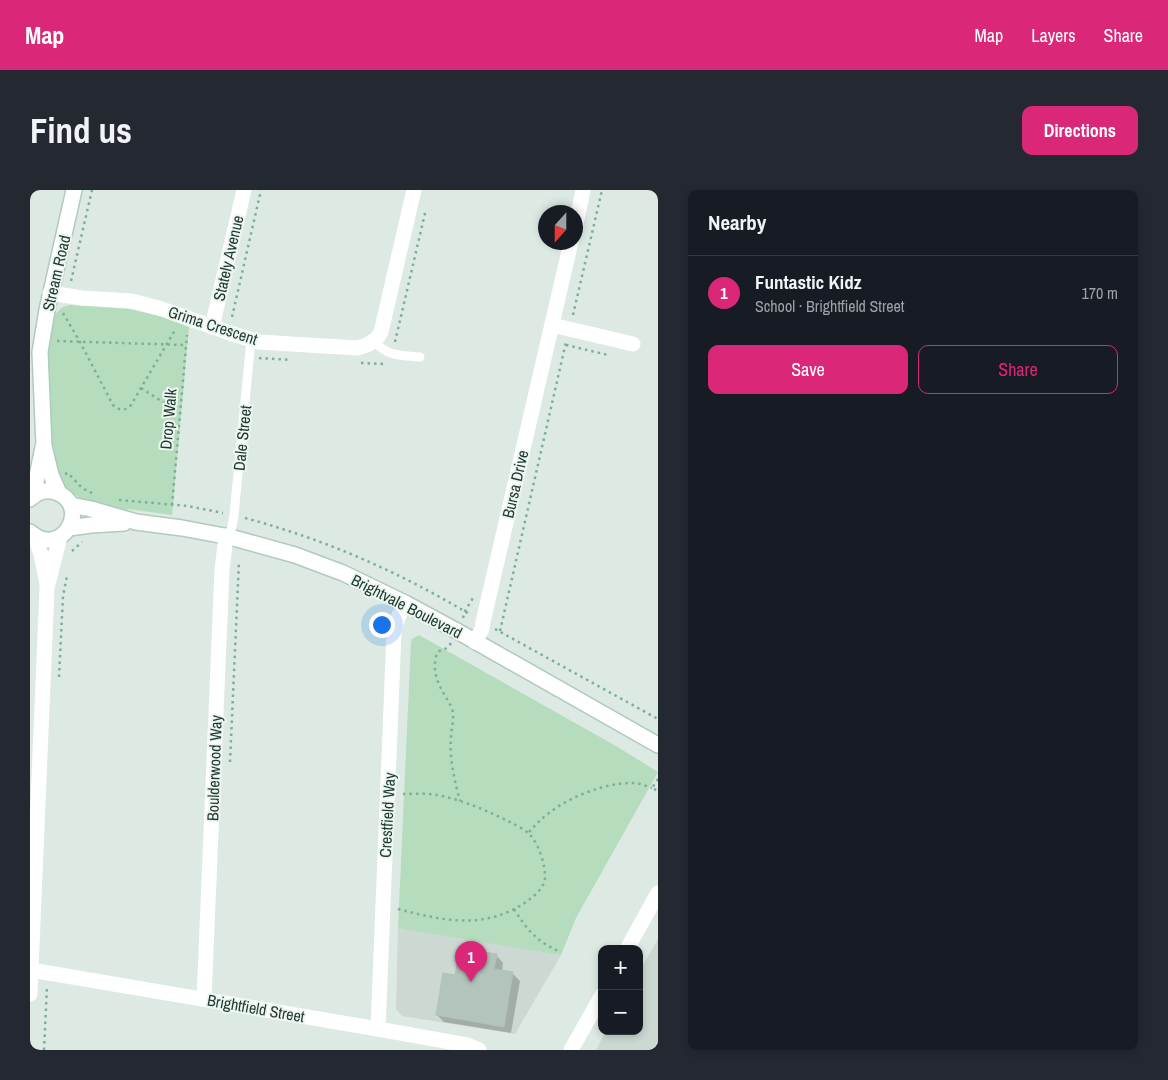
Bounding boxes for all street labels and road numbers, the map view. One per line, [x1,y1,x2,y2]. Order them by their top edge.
street label: Stately Avenue [207,213,249,303]
street label: Stream Road [37,233,75,313]
street label: Grima Crescent [166,300,261,350]
street label: Drop Walk [154,387,182,450]
street label: Dale Street [228,404,256,472]
street label: Bursa Drive [496,448,534,520]
street label: Brightvale Boulevard [348,569,466,643]
street label: Boulderwood Way [201,714,227,821]
street label: Crestfield Way [374,771,400,858]
street label: Brightfield Street [206,989,307,1027]

